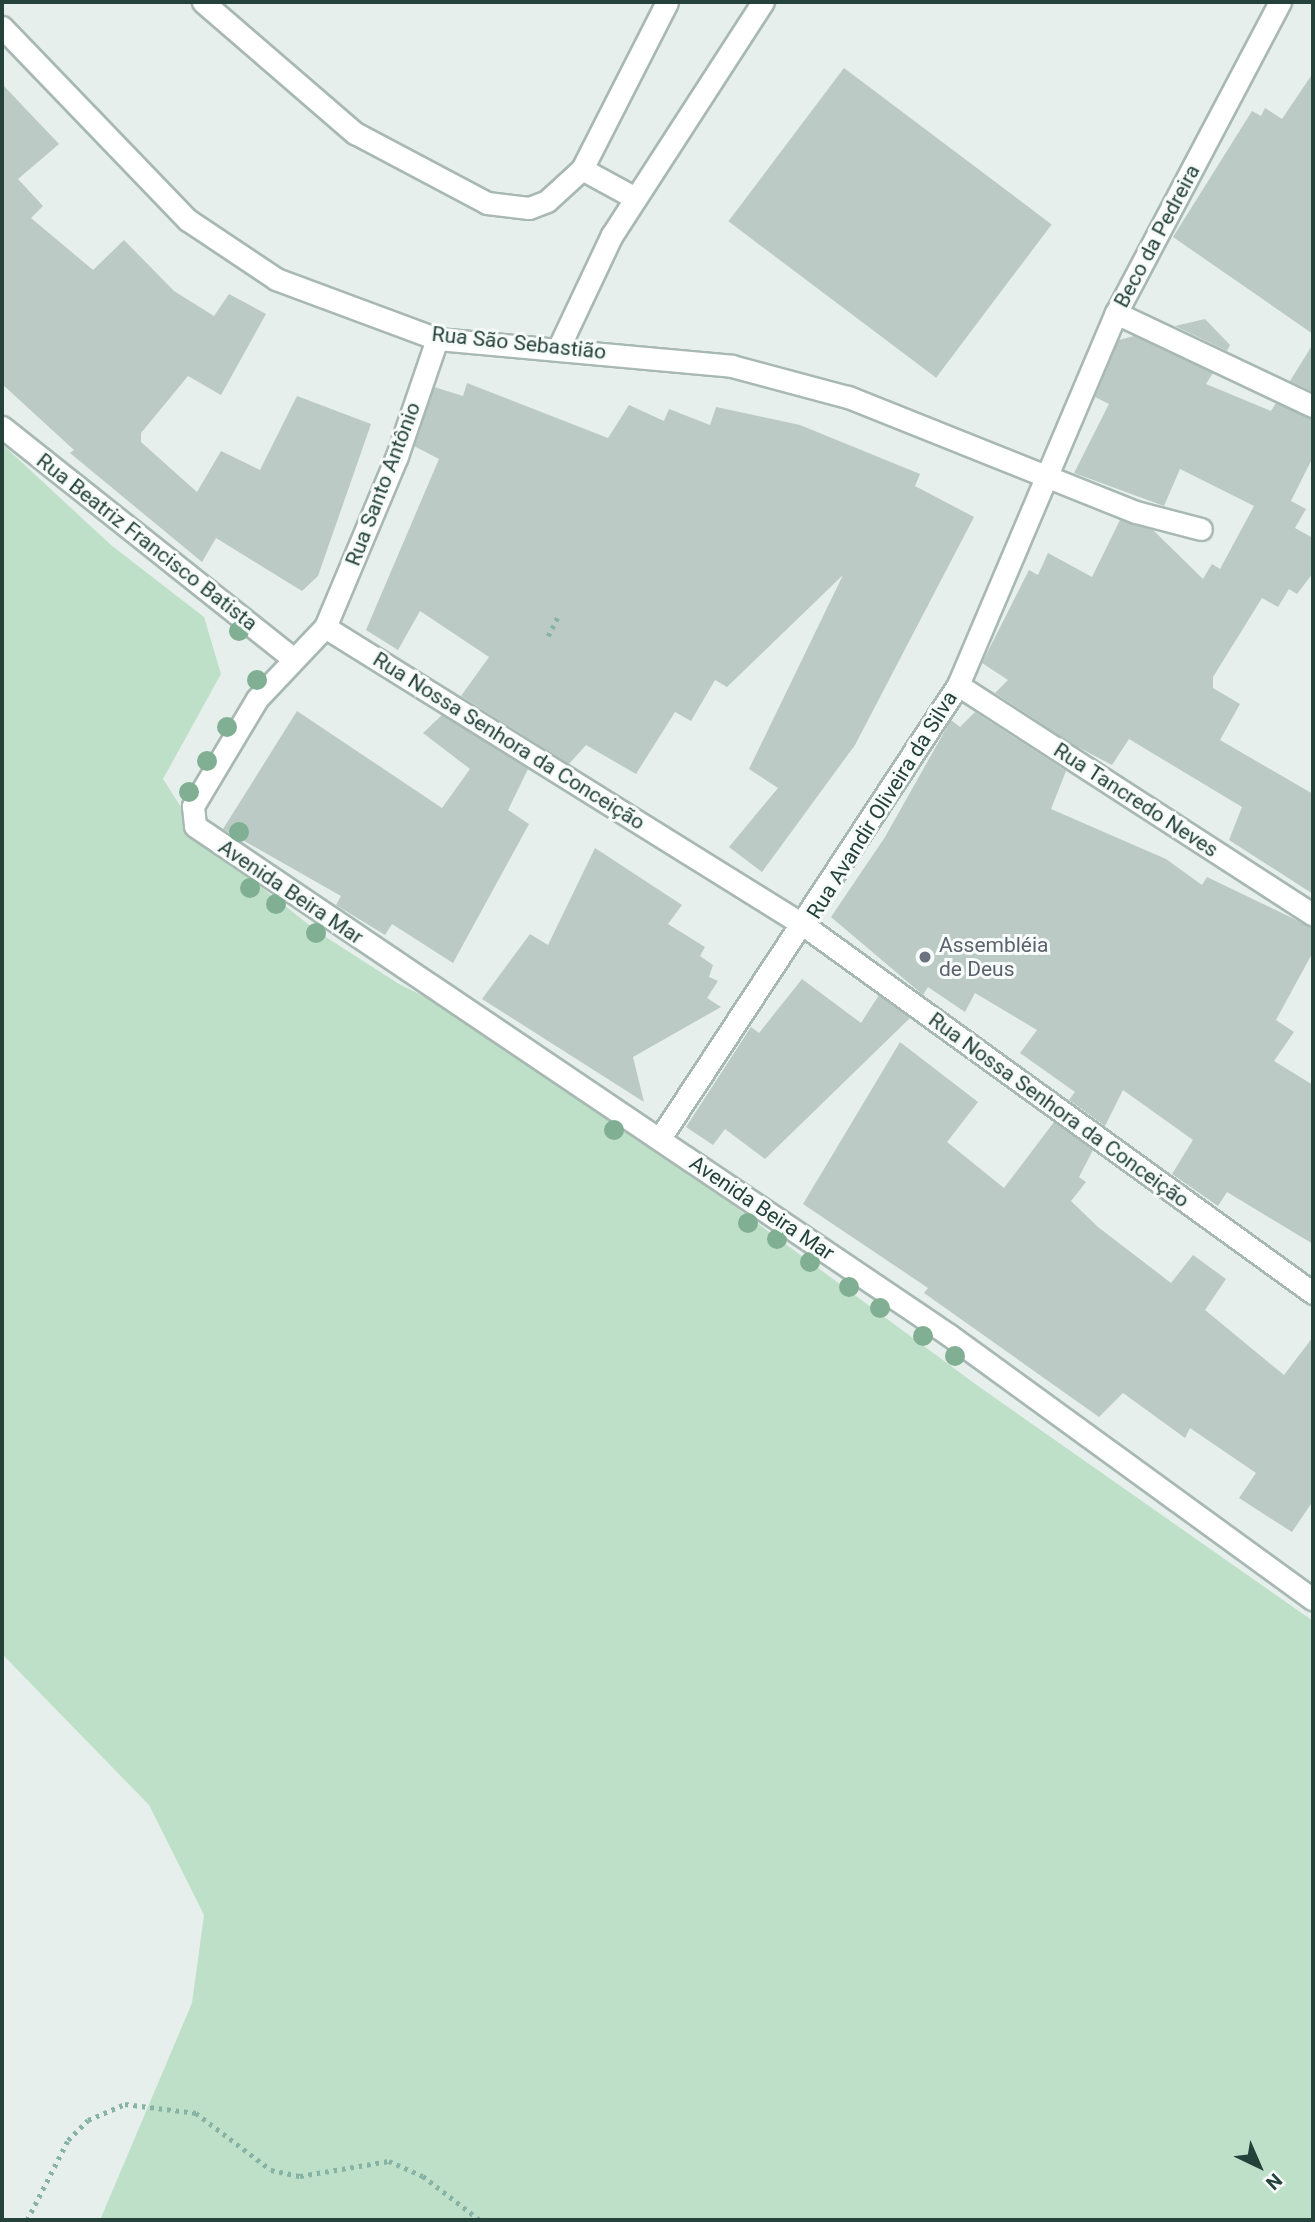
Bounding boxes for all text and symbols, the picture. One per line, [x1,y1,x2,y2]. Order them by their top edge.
street label: Beco da Pedreira [1109,160,1205,312]
street label: Rua São Sebastião [431,321,607,365]
street label: Rua Santo Antônio [340,399,426,569]
street label: Rua Beatriz Francisco Batista [32,448,262,636]
street label: Rua Nossa Senhora da Conceição [368,647,650,835]
street label: Rua Avandir Oliveira da Silva [801,687,963,923]
street label: Rua Tancredo Neves [1049,737,1223,863]
street label: Avenida Beira Mar [214,834,368,950]
place label: Assembléia de Deus [939,932,1048,982]
marker: Assembléia de Deus [917,949,933,965]
street label: Rua Nossa Senhora da Conceição [924,1007,1194,1213]
street label: Avenida Beira Mar [685,1150,839,1266]
north arrow [1224,2131,1294,2201]
text: N [1261,2169,1287,2194]

